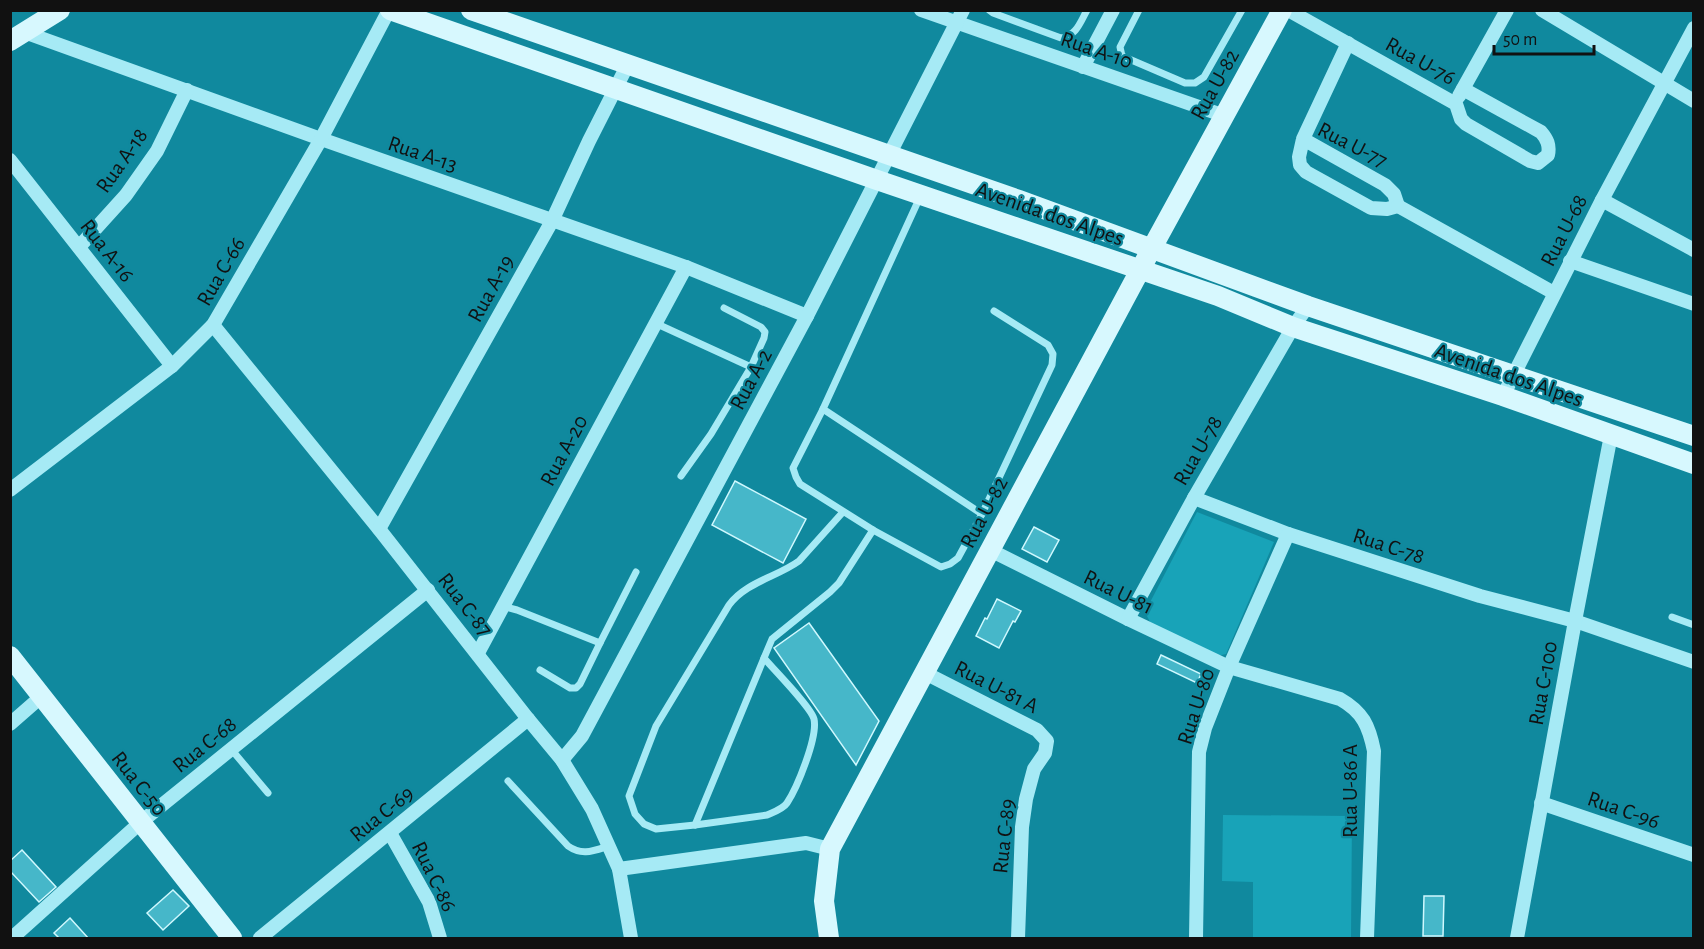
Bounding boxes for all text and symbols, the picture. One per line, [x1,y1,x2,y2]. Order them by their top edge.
scale bar [1494,18,1594,56]
street label: Rua A-10 [1058,27,1135,72]
text: 50 m [1503,31,1537,49]
street label: Rua U-76 [1382,33,1459,89]
street label: Rua U-82 [1187,45,1243,124]
street label: Rua U-77 [1314,118,1391,172]
street label: Rua A-18 [92,124,152,197]
street label: Rua A-13 [385,132,460,176]
street label: Avenida dos Alpes [973,178,1126,250]
street label: Rua U-68 [1537,191,1591,270]
street label: Rua A-16 [76,215,138,286]
street label: Rua C-66 [193,234,249,309]
street label: Rua A-19 [464,251,518,326]
street label: Avenida dos Alpes [1432,339,1585,411]
street label: Rua A-2 [726,346,776,413]
street label: Rua A-20 [536,411,592,490]
street label: Rua U-78 [1169,412,1226,489]
street label: Rua U-82 [956,473,1012,552]
street label: Rua C-78 [1350,524,1427,568]
street label: Rua U-81 [1080,566,1157,618]
street label: Rua C-87 [434,569,497,641]
street label: Rua C-100 [1525,639,1561,727]
street label: Rua U-81 A [951,656,1042,717]
street label: Rua U-80 [1173,665,1219,747]
street label: Rua C-68 [169,713,241,777]
street label: Rua U-86 A [1339,744,1361,838]
street label: Rua C-50 [107,747,171,820]
street label: Rua C-69 [346,782,418,846]
street label: Rua C-96 [1585,787,1663,833]
street label: Rua C-89 [989,798,1019,875]
street label: Rua C-86 [408,838,460,915]

